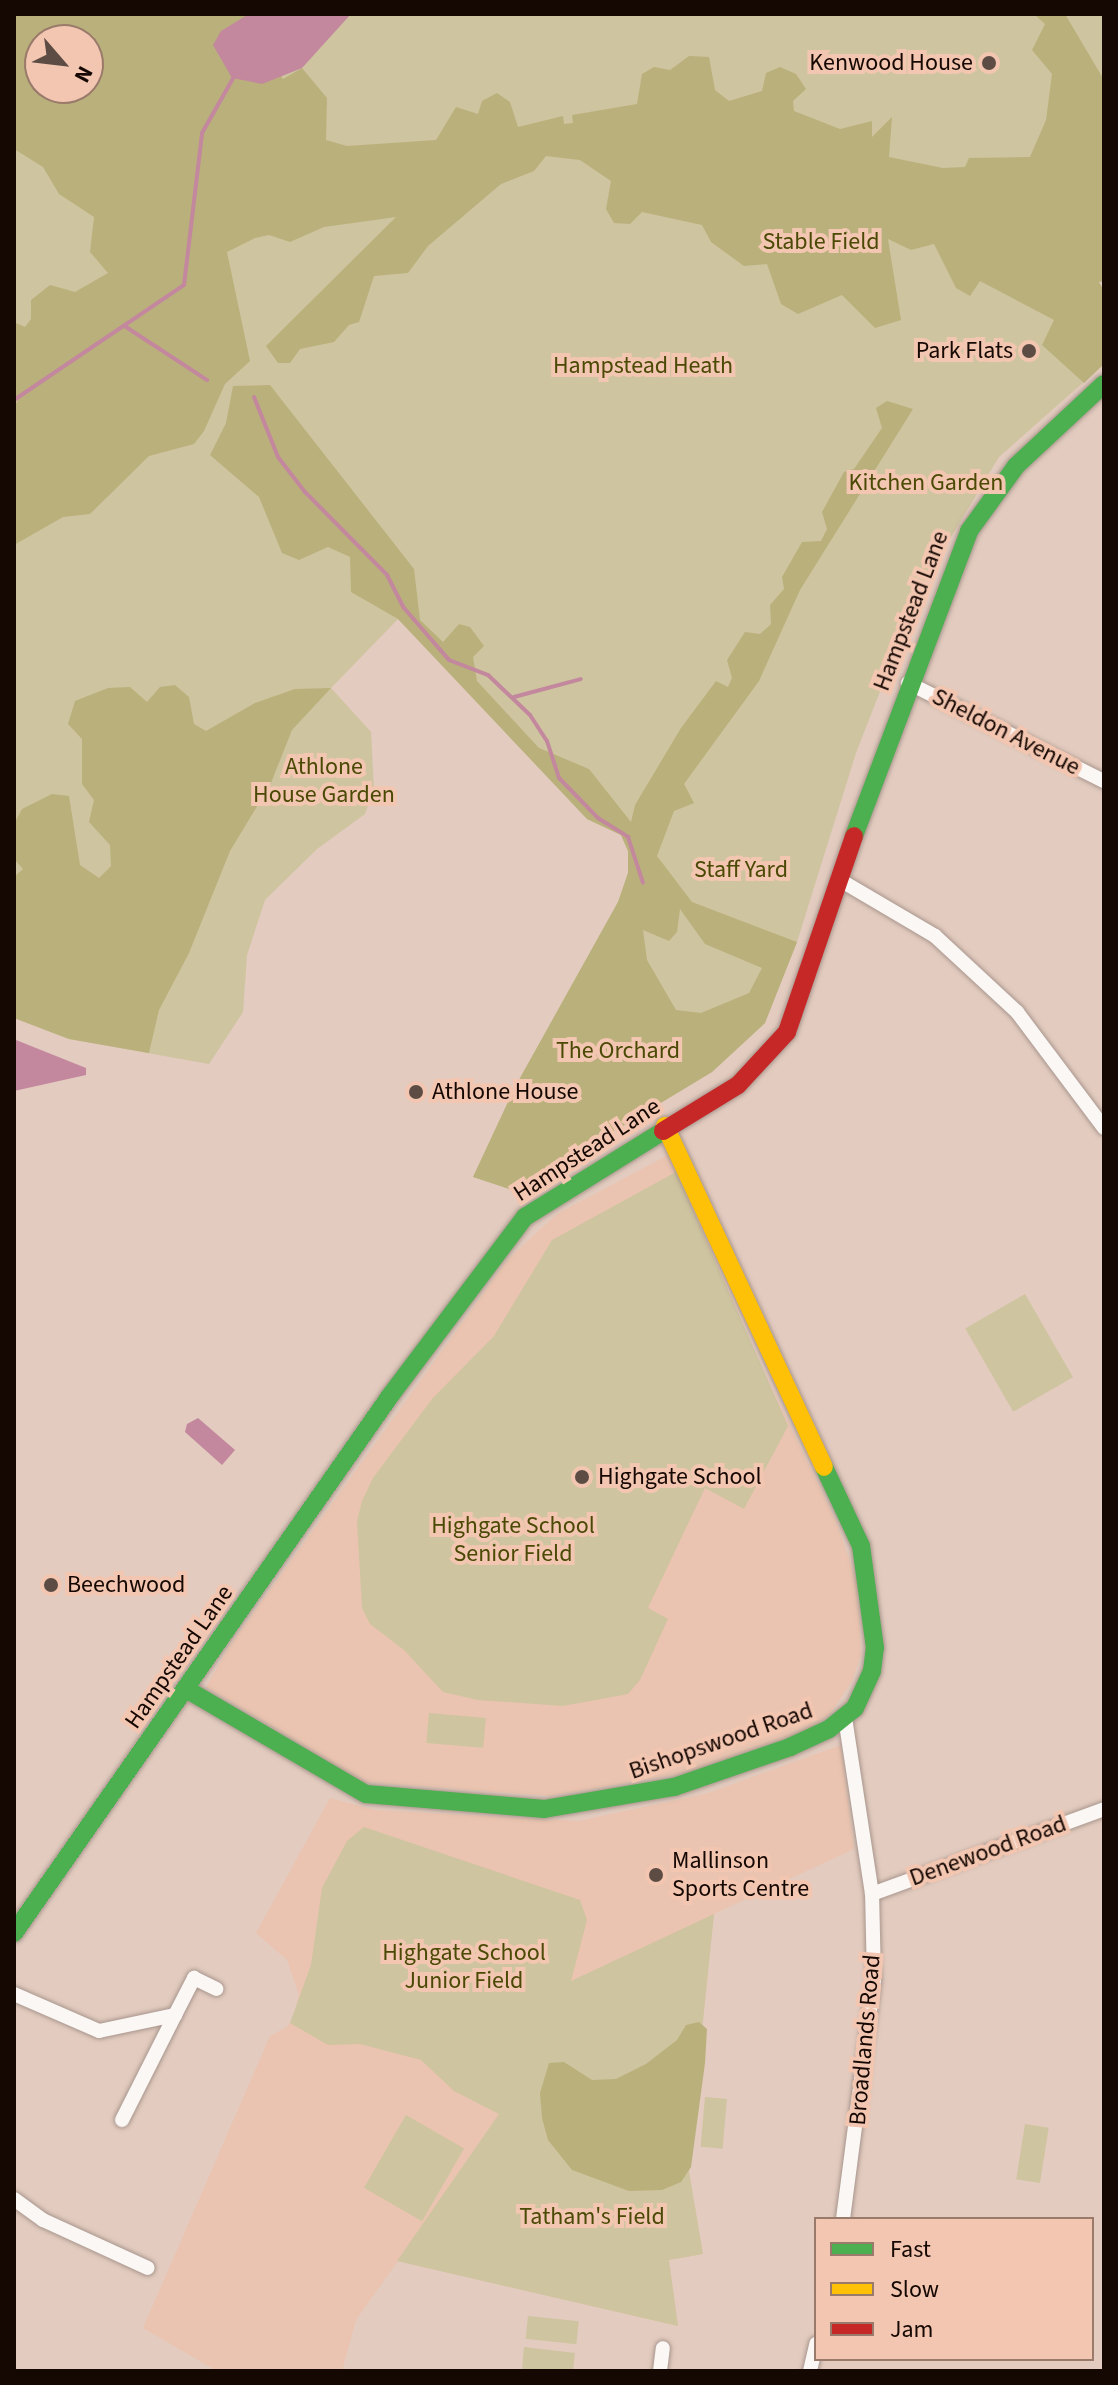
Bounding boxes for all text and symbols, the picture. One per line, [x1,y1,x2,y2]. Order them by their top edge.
north arrow [24,24,104,104]
place label: Kenwood House [809,49,973,77]
marker: Kenwood House [980,54,998,72]
text: N [66,60,101,88]
park label: Stable Field [762,228,880,256]
place label: Park Flats [916,337,1013,365]
marker: Park Flats [1020,342,1038,360]
park label: Hampstead Heath [553,352,733,380]
park label: Kitchen Garden [849,469,1003,497]
street label: Hampstead Lane [867,527,955,695]
street label: Sheldon Avenue [927,682,1085,782]
park label: Athlone House Garden [253,753,395,809]
park label: Staff Yard [694,856,788,884]
park label: The Orchard [556,1037,680,1065]
place label: Athlone House [432,1078,579,1106]
marker: Athlone House [407,1083,425,1101]
street label: Hampstead Lane [508,1092,666,1208]
place label: Highgate School [598,1463,762,1491]
marker: Highgate School [573,1468,591,1486]
park label: Highgate School Senior Field [431,1512,595,1568]
place label: Beechwood [67,1571,185,1599]
marker: Beechwood [42,1576,60,1594]
street label: Hampstead Lane [119,1580,239,1734]
street label: Bishopswood Road [625,1696,817,1786]
street label: Denewood Road [906,1809,1070,1893]
place label: Mallinson Sports Centre [672,1847,809,1903]
marker: Mallinson Sports Centre [647,1866,665,1884]
park label: Highgate School Junior Field [382,1939,546,1995]
street label: Broadlands Road [843,1953,887,2127]
park label: Tatham's Field [519,2203,665,2231]
legend [814,2217,1094,2361]
text: Fast [890,2232,931,2267]
text: Slow [890,2272,939,2307]
text: Jam [890,2312,934,2347]

